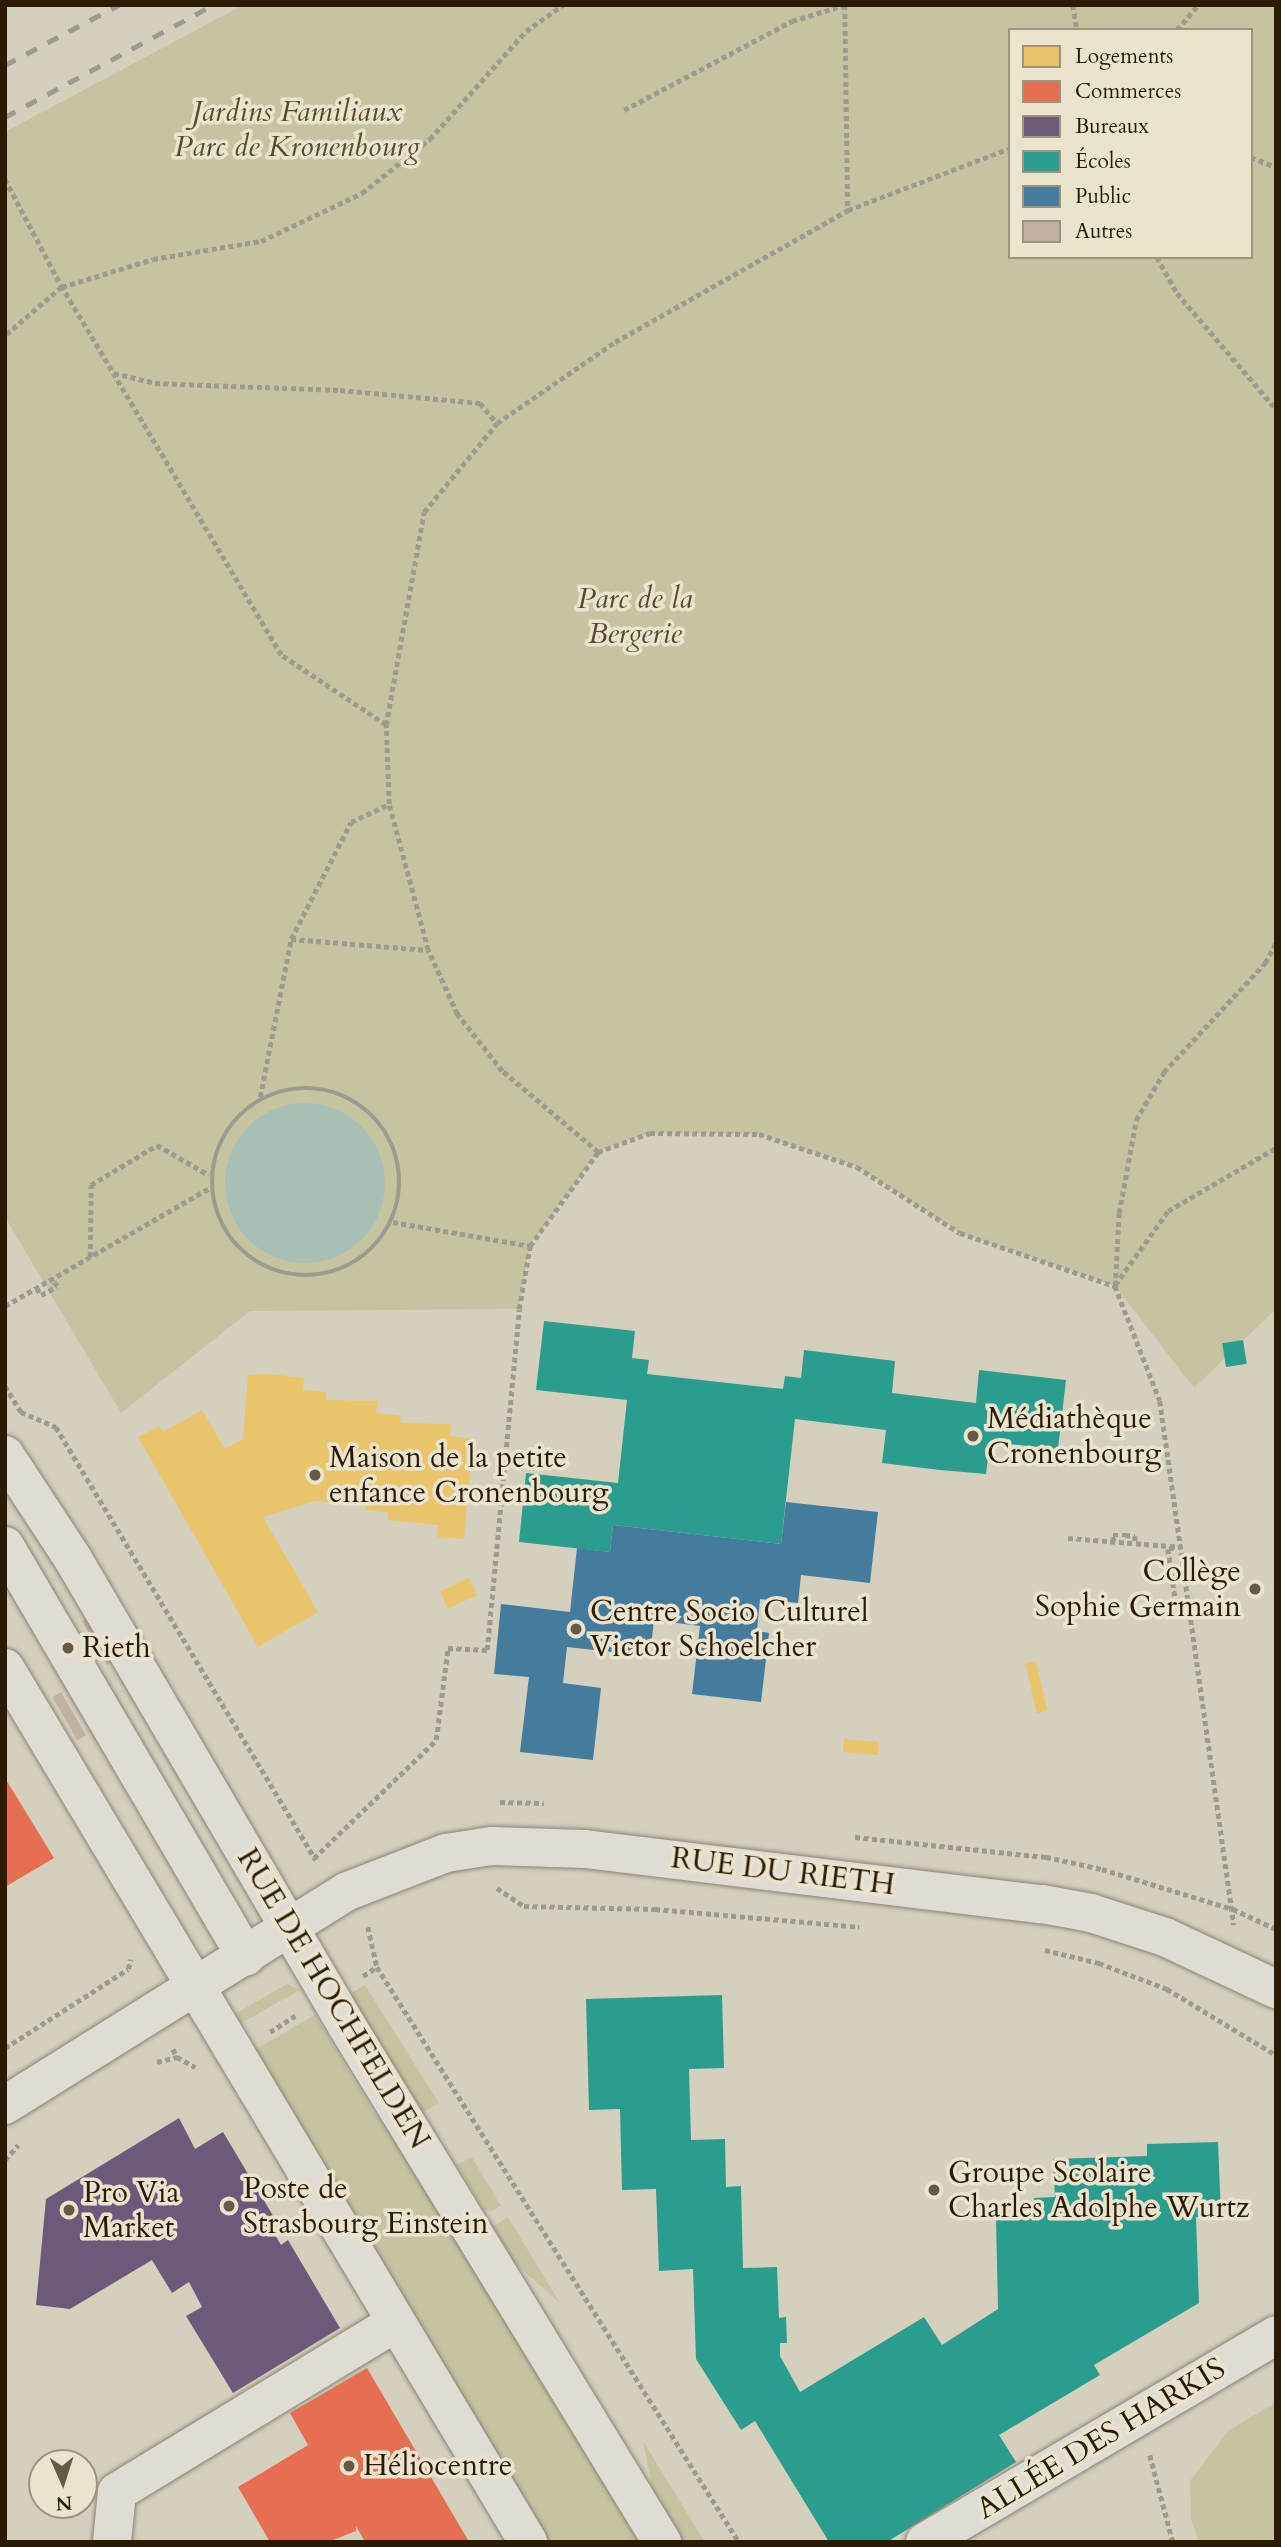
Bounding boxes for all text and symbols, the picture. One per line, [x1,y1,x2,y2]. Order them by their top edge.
legend [1008,28,1253,259]
text: Logements [1075,42,1173,71]
text: Commerces [1075,77,1181,106]
park label: Jardins Familiaux Parc de Kronenbourg [174,94,420,164]
text: Bureaux [1075,112,1149,141]
text: Écoles [1075,147,1131,176]
text: Public [1075,182,1131,211]
text: Autres [1075,217,1132,246]
park label: Parc de la Bergerie [577,581,693,652]
place label: Médiathèque Cronenbourg [987,1401,1161,1472]
marker: Médiathèque Cronenbourg [965,1428,981,1444]
place label: Maison de la petite enfance Cronenbourg [329,1440,609,1510]
marker: Maison de la petite enfance Cronenbourg [307,1467,323,1483]
place label: Collège Sophie Germain [1035,1554,1241,1624]
marker: Collège Sophie Germain [1247,1581,1263,1597]
place label: Centre Socio Culturel Victor Schoelcher [590,1594,869,1664]
marker: Centre Socio Culturel Victor Schoelcher [568,1621,584,1637]
place label: Rieth [82,1630,151,1666]
marker: Rieth [60,1640,76,1656]
street label: RUE DU RIETH [669,1840,897,1904]
street label: RUE DE HOCHFELDEN [229,1842,437,2156]
place label: Groupe Scolaire Charles Adolphe Wurtz [948,2155,1249,2226]
place label: Poste de Strasbourg Einstein [243,2171,489,2242]
place label: Pro Via Market [83,2175,179,2246]
marker: Groupe Scolaire Charles Adolphe Wurtz [926,2182,942,2198]
marker: Poste de Strasbourg Einstein [221,2198,237,2214]
marker: Pro Via Market [61,2202,77,2218]
street label: ALLÉE DES HARKIS [970,2351,1232,2527]
place label: Héliocentre [363,2448,512,2484]
north arrow [28,2449,98,2519]
marker: Héliocentre [341,2458,357,2474]
text: N [55,2490,73,2516]

